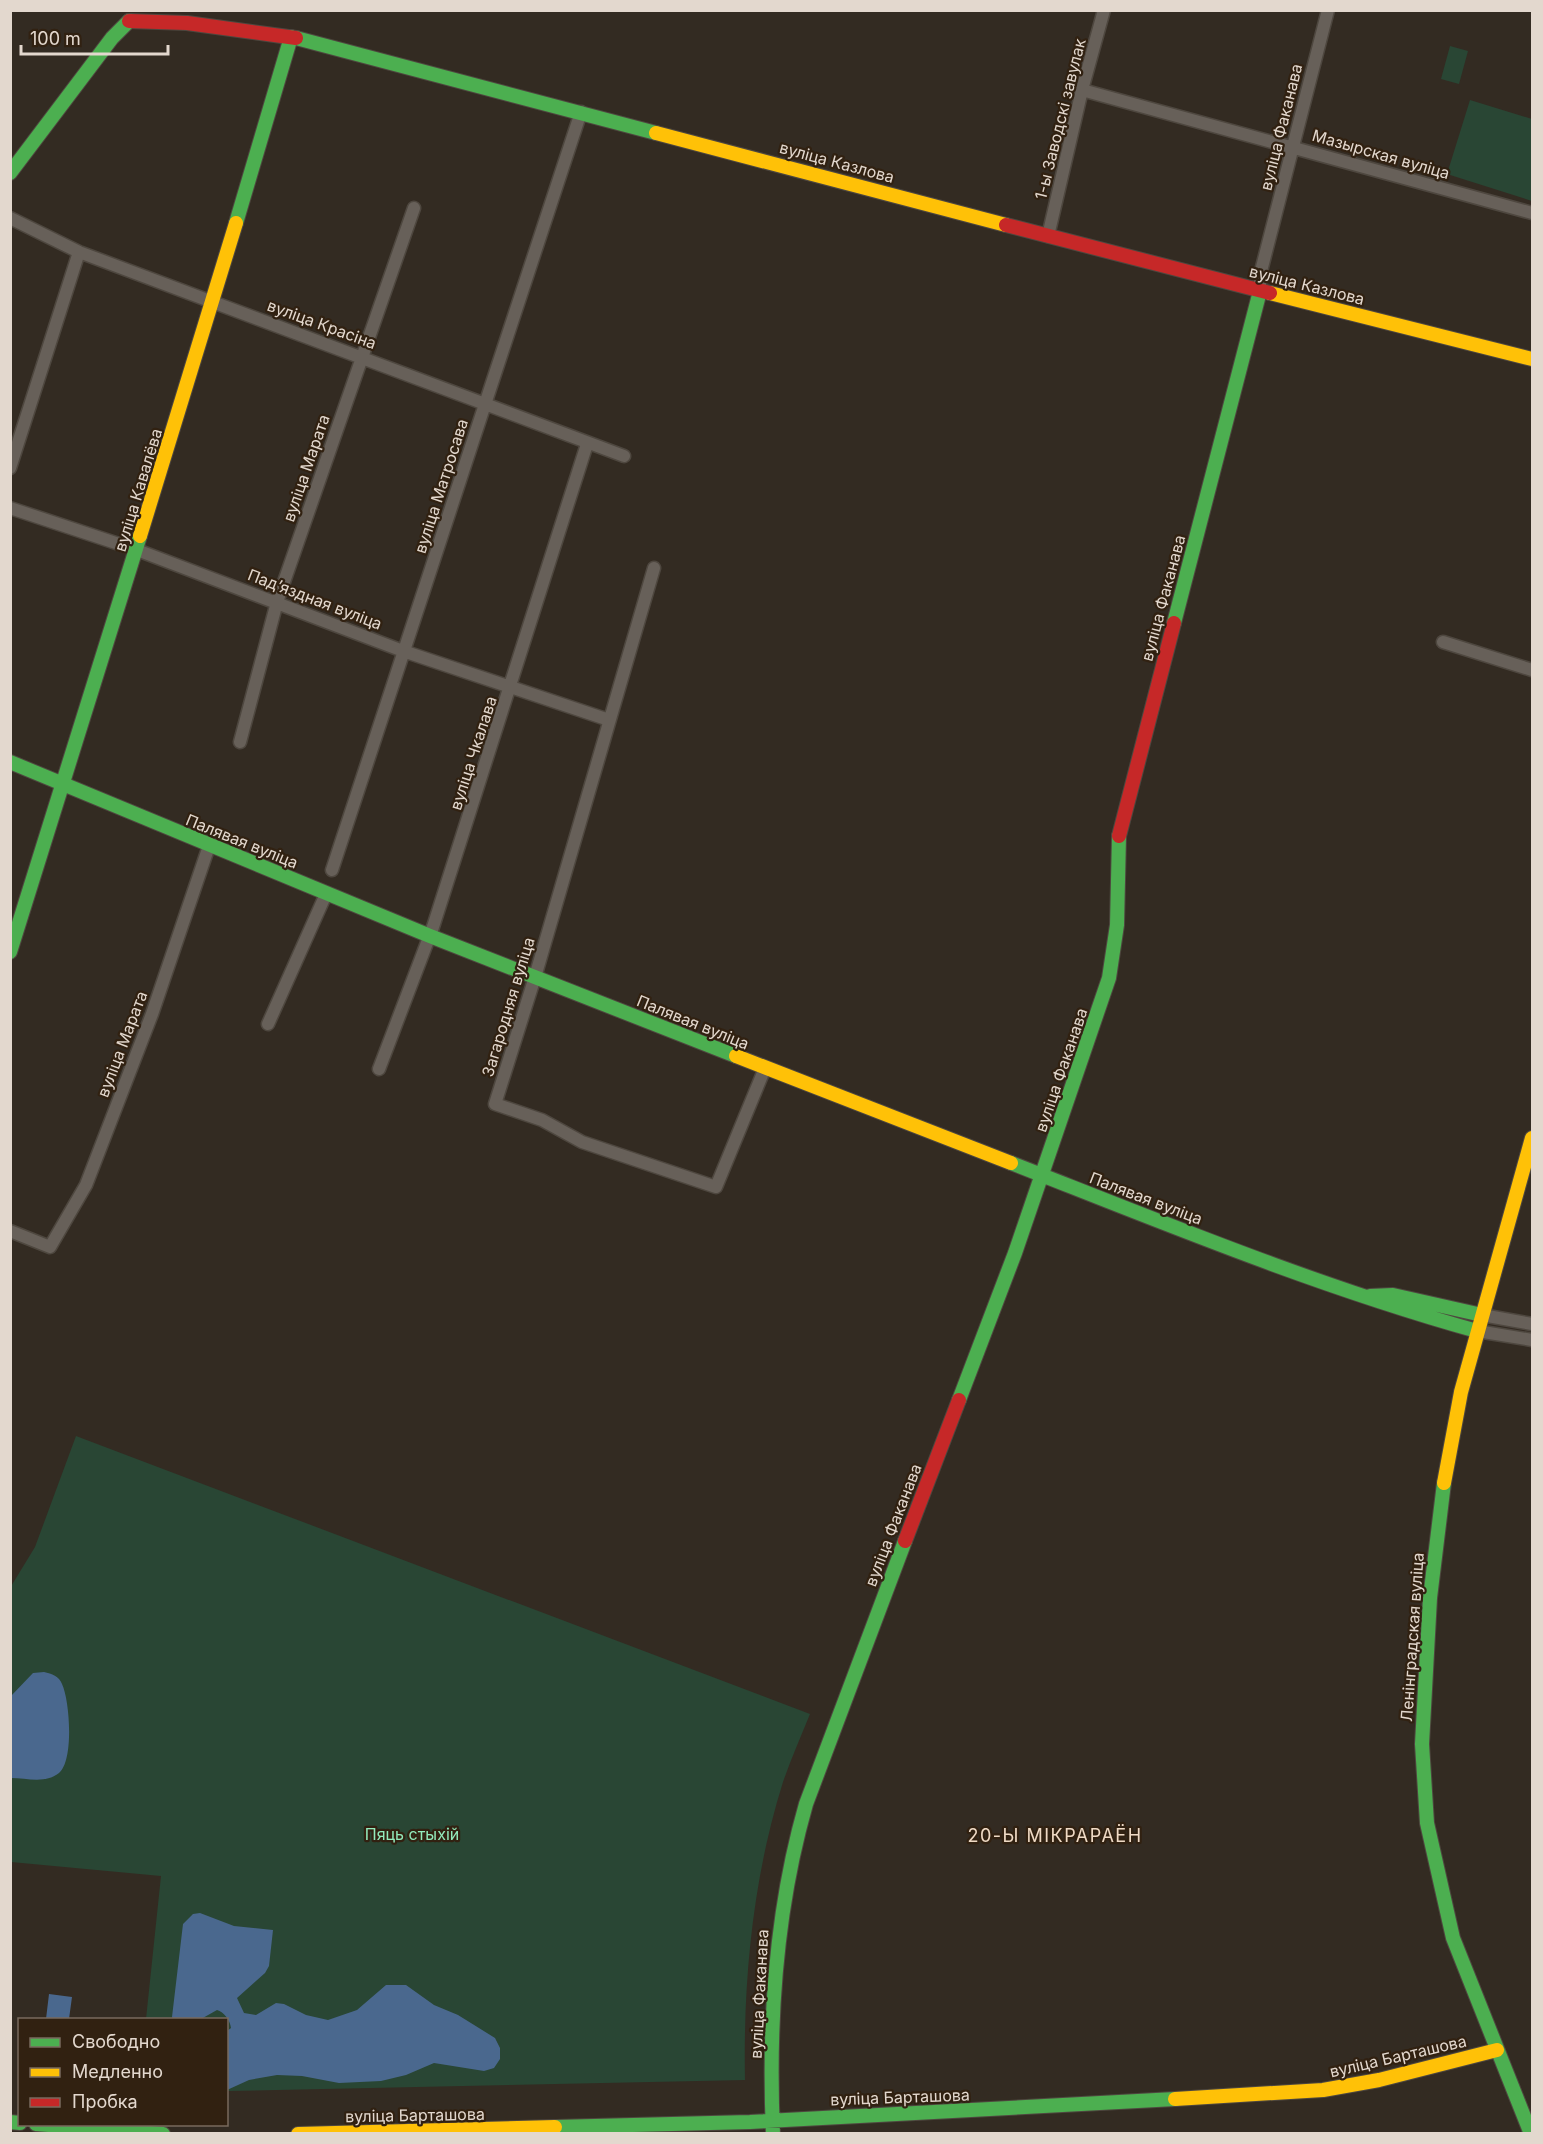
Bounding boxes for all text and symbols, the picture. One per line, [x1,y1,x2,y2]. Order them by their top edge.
scale bar [21,18,168,56]
text: 100 m [30,28,81,49]
street label: 1-ы Заводскі завулак [1030,36,1090,201]
street label: вуліца Факанава [1256,62,1306,192]
street label: Мазырская вуліца [1310,125,1452,183]
street label: вуліца Казлова [777,137,897,187]
street label: вуліца Казлова [1247,261,1367,309]
street label: вуліца Красіна [265,295,379,353]
street label: вуліца Марата [278,412,334,524]
street label: вуліца Матросава [410,416,472,556]
street label: вуліца Кавалёва [110,426,166,554]
street label: вуліца Факанава [1137,533,1189,663]
street label: Падʼяздная вуліца [245,564,385,634]
street label: вуліца Чкалава [445,694,501,812]
street label: Палявая вуліца [183,809,301,873]
street label: Загародняя вуліца [477,935,539,1079]
street label: вуліца Марата [93,988,151,1100]
street label: Палявая вуліца [634,990,752,1054]
street label: вуліца Факанава [1030,1005,1092,1135]
street label: Палявая вуліца [1087,1167,1205,1229]
street label: вуліца Факанава [860,1461,926,1589]
street label: Ленінградская вуліца [1396,1552,1428,1722]
park label: Пяць стыхій [365,1824,459,1844]
district label: 20-Ы МІКРАРАЁН [967,1824,1143,1846]
street label: вуліца Факанава [746,1929,772,2059]
legend [18,2018,228,2126]
text: Свободно [72,2031,160,2052]
street label: вуліца Барташова [1328,2031,1468,2081]
text: Медленно [72,2061,163,2082]
street label: вуліца Барташова [830,2085,970,2109]
text: Пробка [72,2091,138,2112]
street label: вуліца Барташова [345,2104,485,2126]

